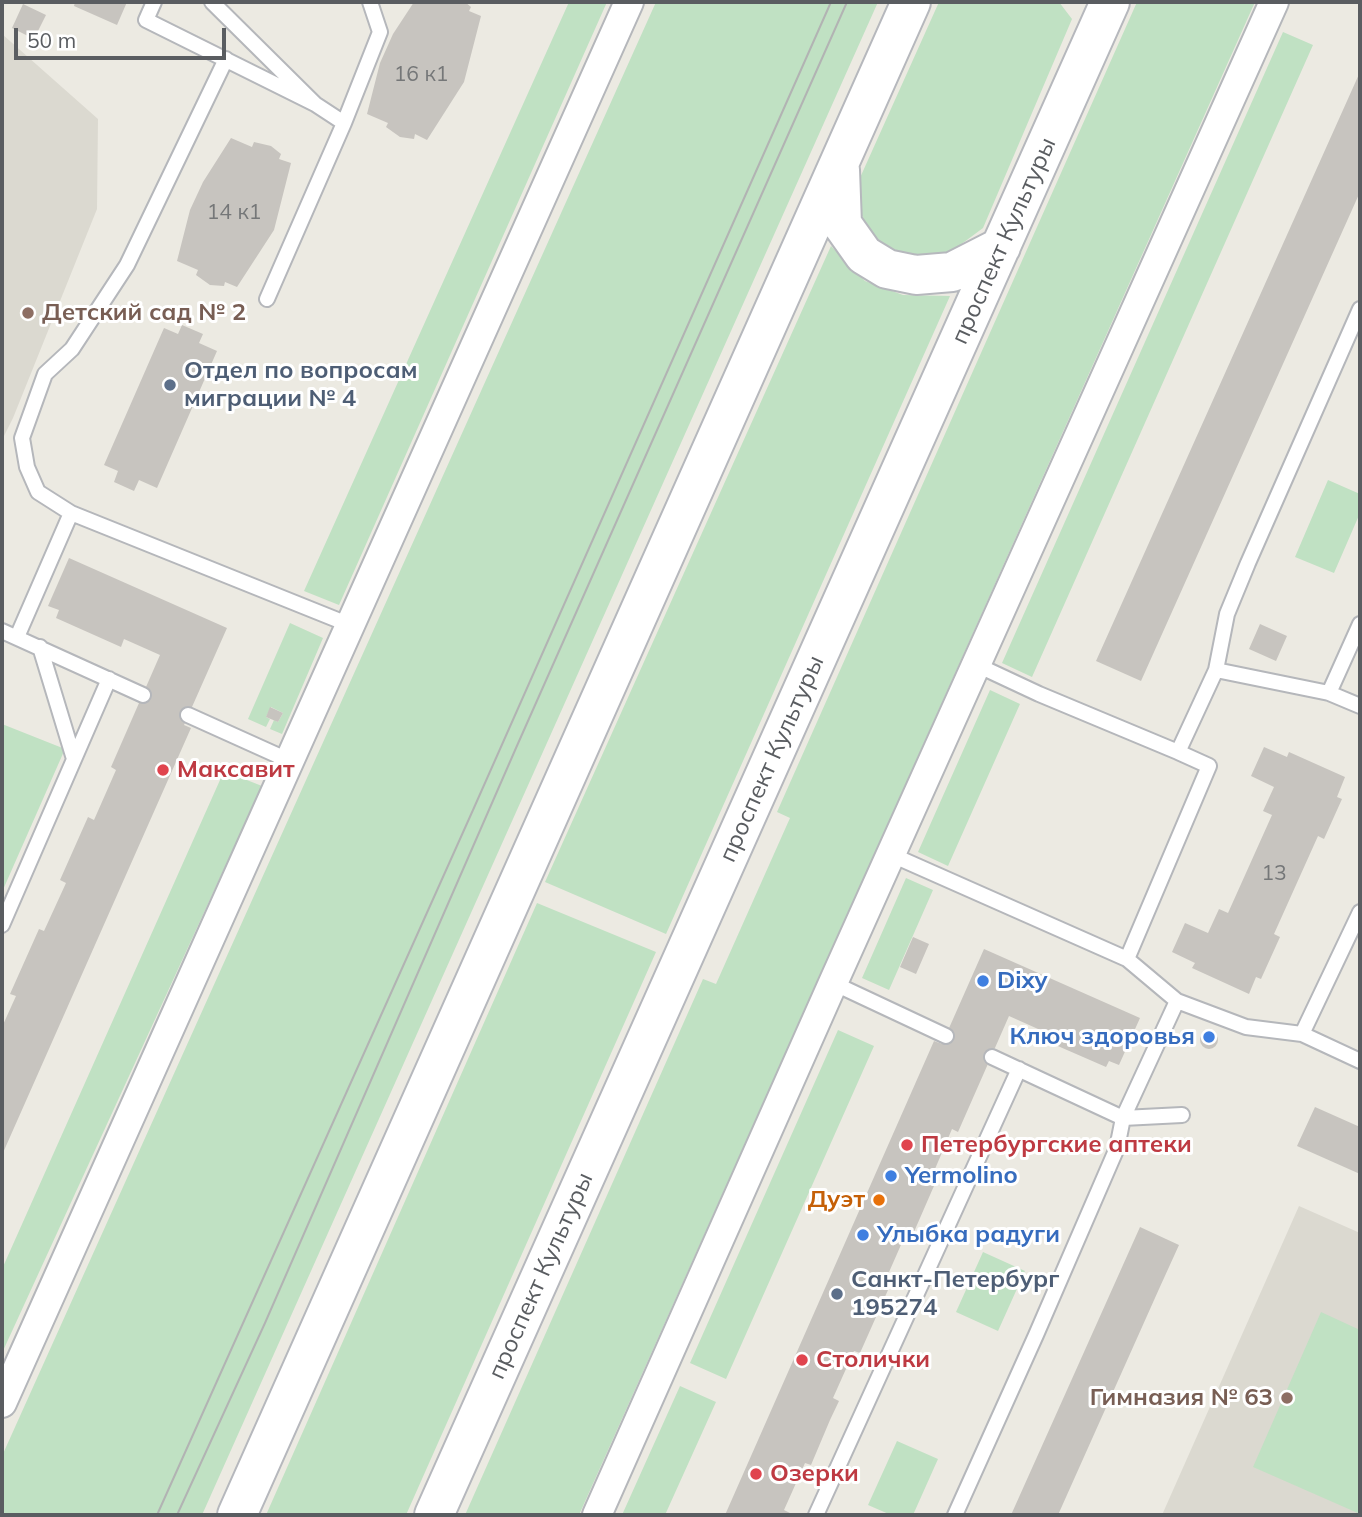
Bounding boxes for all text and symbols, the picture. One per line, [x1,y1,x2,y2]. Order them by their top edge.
scale bar [18,14,229,58]
text: 50 m [27,27,76,53]
house number: 16 к1 [394,62,448,88]
street label: проспект Культуры [945,133,1063,349]
house number: 14 к1 [207,200,261,226]
place label: Детский сад № 2 [42,299,246,327]
marker: Детский сад № 2 [20,305,36,321]
place label: Отдел по вопросам миграции № 4 [184,357,417,413]
marker: Отдел по вопросам миграции № 4 [162,377,178,393]
street label: проспект Культуры [713,651,831,867]
place label: Максавит [177,756,295,784]
marker: Максавит [155,762,171,778]
house number: 13 [1261,861,1287,887]
place label: Dixy [997,967,1048,995]
marker: Dixy [975,973,991,989]
place label: Ключ здоровья [1009,1023,1195,1051]
marker: Ключ здоровья [1201,1029,1217,1045]
place label: Петербургские аптеки [921,1131,1192,1159]
marker: Петербургские аптеки [899,1137,915,1153]
place label: Yermolino [905,1162,1018,1190]
street label: проспект Культуры [482,1168,600,1384]
marker: Yermolino [883,1168,899,1184]
place label: Дуэт [808,1186,865,1214]
marker: Дуэт [871,1192,887,1208]
place label: Улыбка радуги [877,1221,1060,1249]
marker: Улыбка радуги [855,1227,871,1243]
place label: Санкт-Петербург 195274 [851,1266,1059,1322]
marker: Санкт-Петербург 195274 [829,1286,845,1302]
place label: Столички [816,1346,930,1374]
marker: Столички [794,1352,810,1368]
place label: Гимназия № 63 [1090,1384,1273,1412]
marker: Гимназия № 63 [1279,1390,1295,1406]
place label: Озерки [770,1460,859,1488]
marker: Озерки [748,1466,764,1482]

